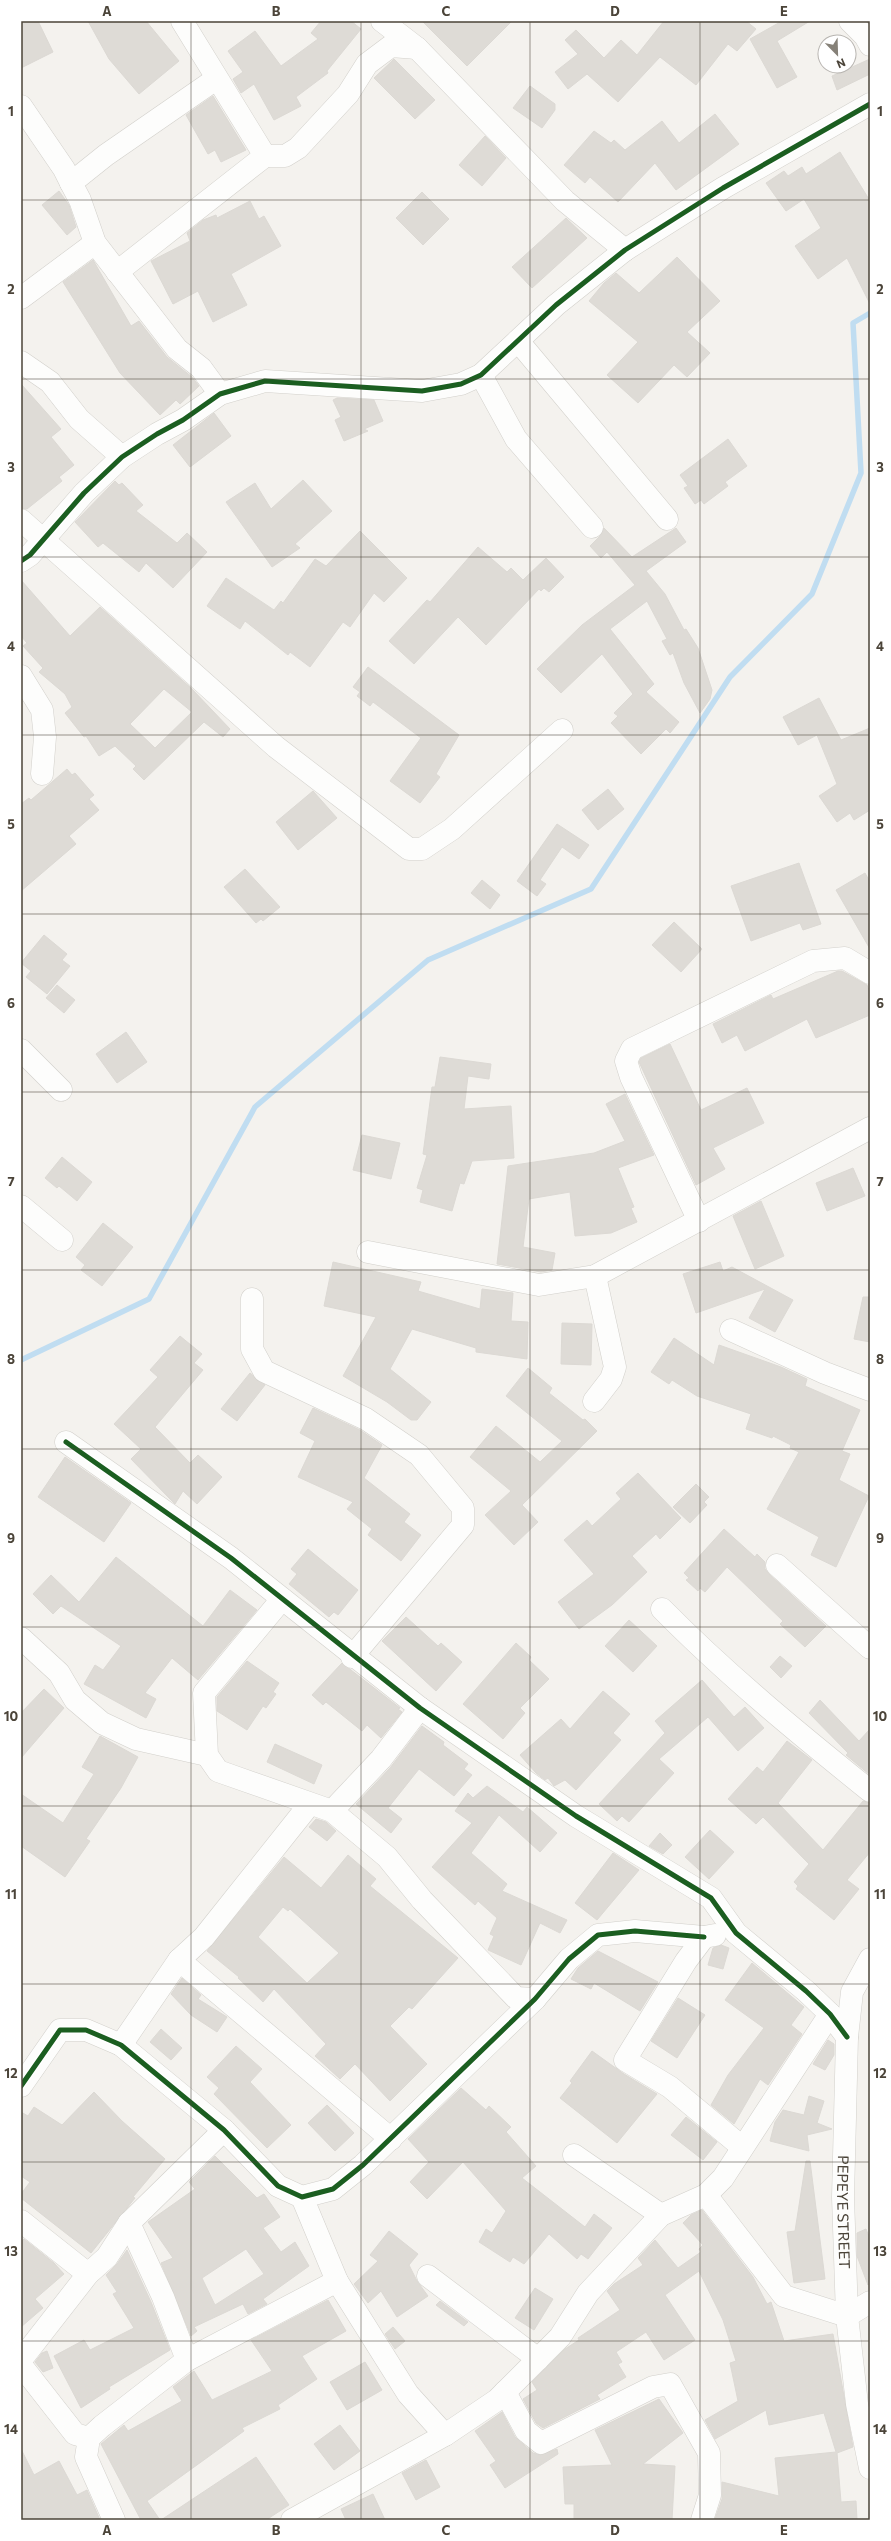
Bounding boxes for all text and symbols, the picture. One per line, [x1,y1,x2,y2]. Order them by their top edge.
text: A [102,3,112,19]
text: B [272,3,281,19]
text: C [442,3,451,19]
text: D [610,3,620,19]
text: E [780,3,788,19]
north arrow [817,34,857,74]
text: N [835,56,847,71]
text: 1 [8,103,14,119]
text: 1 [877,103,883,119]
text: 2 [7,281,15,297]
text: 2 [876,281,884,297]
text: 3 [7,459,15,475]
text: 3 [876,459,884,475]
text: 4 [7,638,15,654]
text: 4 [876,638,884,654]
text: 5 [7,816,15,832]
text: 5 [876,816,884,832]
text: 6 [7,995,15,1011]
text: 6 [876,995,884,1011]
text: 7 [7,1173,15,1189]
text: 7 [876,1173,884,1189]
text: 8 [7,1351,15,1367]
text: 8 [876,1351,884,1367]
text: 9 [7,1530,15,1546]
text: 9 [876,1530,884,1546]
text: 10 [4,1708,19,1724]
text: 10 [873,1708,888,1724]
text: 11 [5,1886,17,1902]
text: 11 [874,1886,886,1902]
text: 12 [4,2065,18,2081]
text: 12 [873,2065,887,2081]
street label: PEPEYE STREET [834,2155,854,2270]
text: 13 [4,2243,18,2259]
text: 13 [873,2243,887,2259]
text: 14 [4,2421,18,2437]
text: 14 [873,2421,887,2437]
text: A [102,2522,112,2538]
text: B [272,2522,281,2538]
text: C [442,2522,451,2538]
text: D [610,2522,620,2538]
text: E [780,2522,788,2538]

